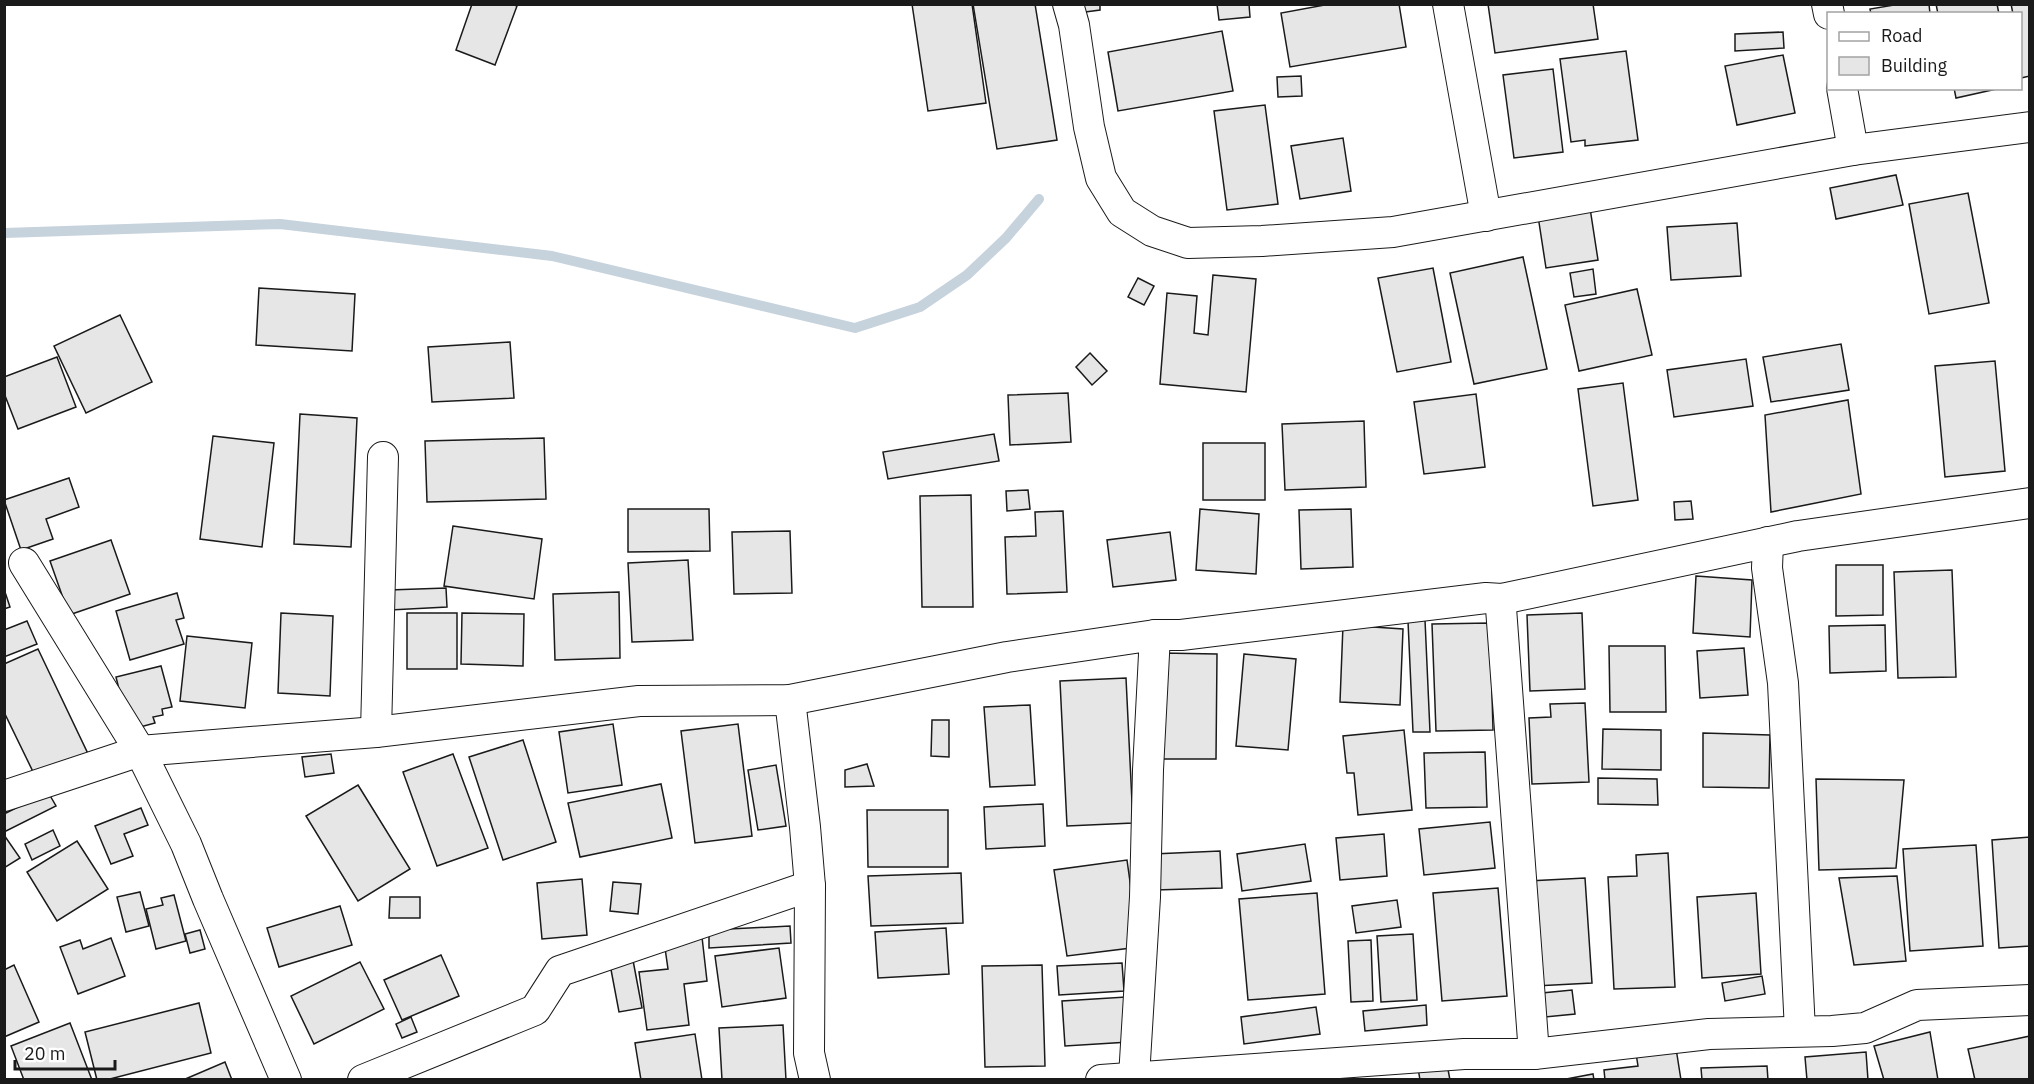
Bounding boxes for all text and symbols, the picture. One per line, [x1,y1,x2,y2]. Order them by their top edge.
legend [1827,12,2022,90]
text: Road [1881,24,1922,47]
text: Building [1881,54,1948,77]
scale bar [15,1033,116,1071]
text: 20 m [24,1042,66,1065]

